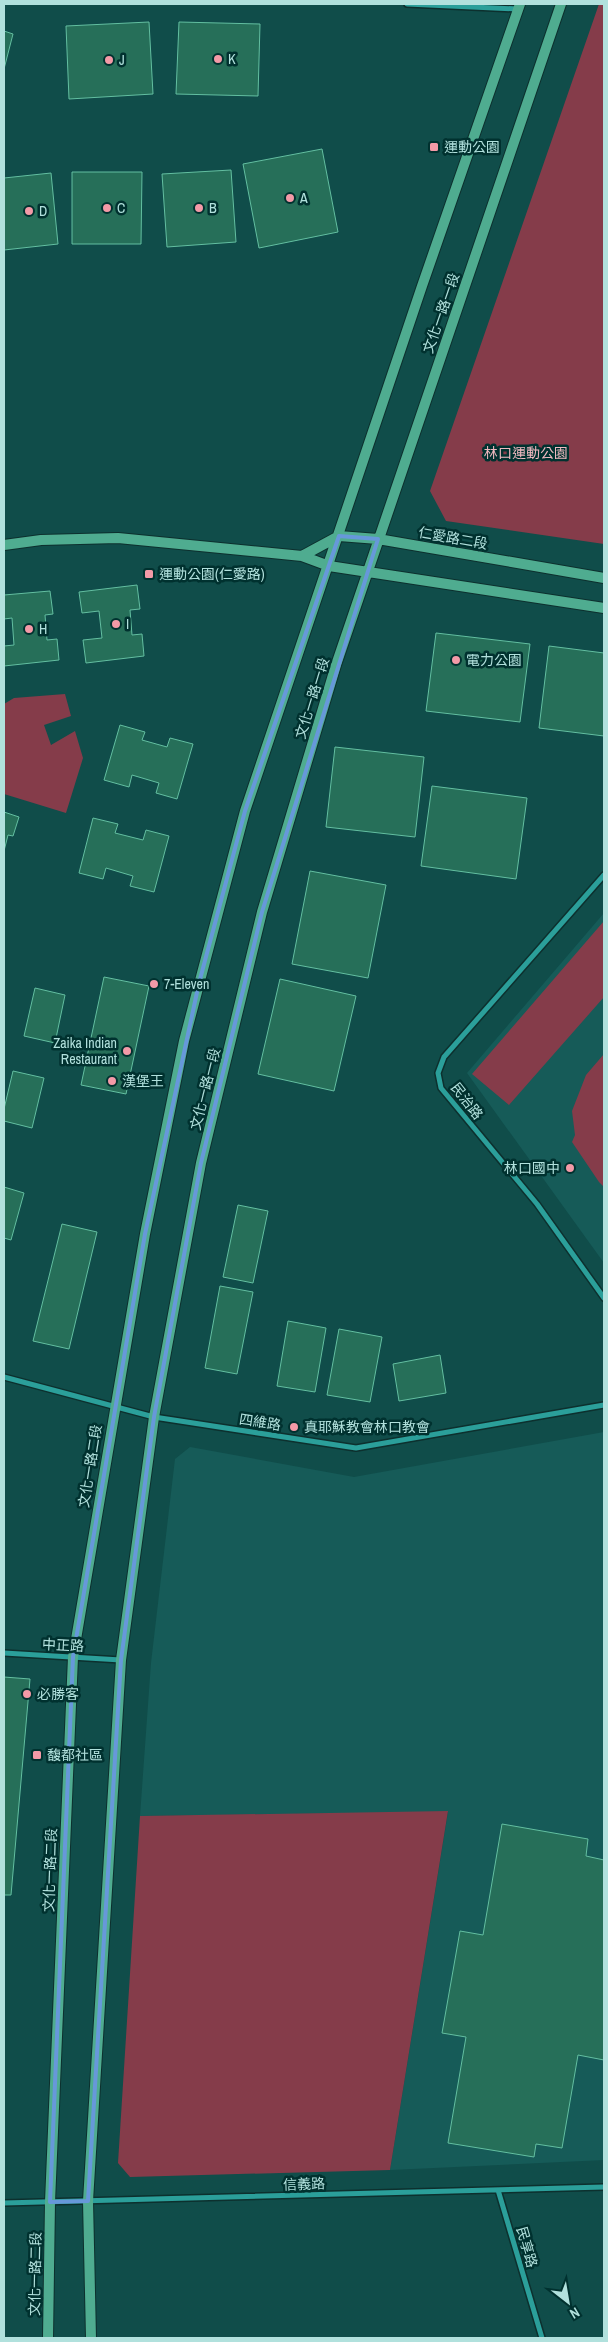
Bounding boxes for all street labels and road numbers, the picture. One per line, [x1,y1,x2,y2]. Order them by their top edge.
street label: 文化一路一段 [419,270,463,356]
street label: 仁愛路二段 [417,523,489,553]
street label: 文化一路一段 [291,655,333,741]
street label: 文化一路一段 [186,1046,224,1132]
street label: 民治路 [447,1079,487,1123]
street label: 四維路 [238,1410,282,1434]
street label: 文化一路二段 [75,1423,105,1509]
street label: 中正路 [42,1635,84,1655]
street label: 文化一路二段 [40,1828,60,1912]
street label: 信義路 [283,2174,325,2194]
street label: 民享路 [513,2224,541,2270]
street label: 文化一路二段 [25,2232,45,2316]

